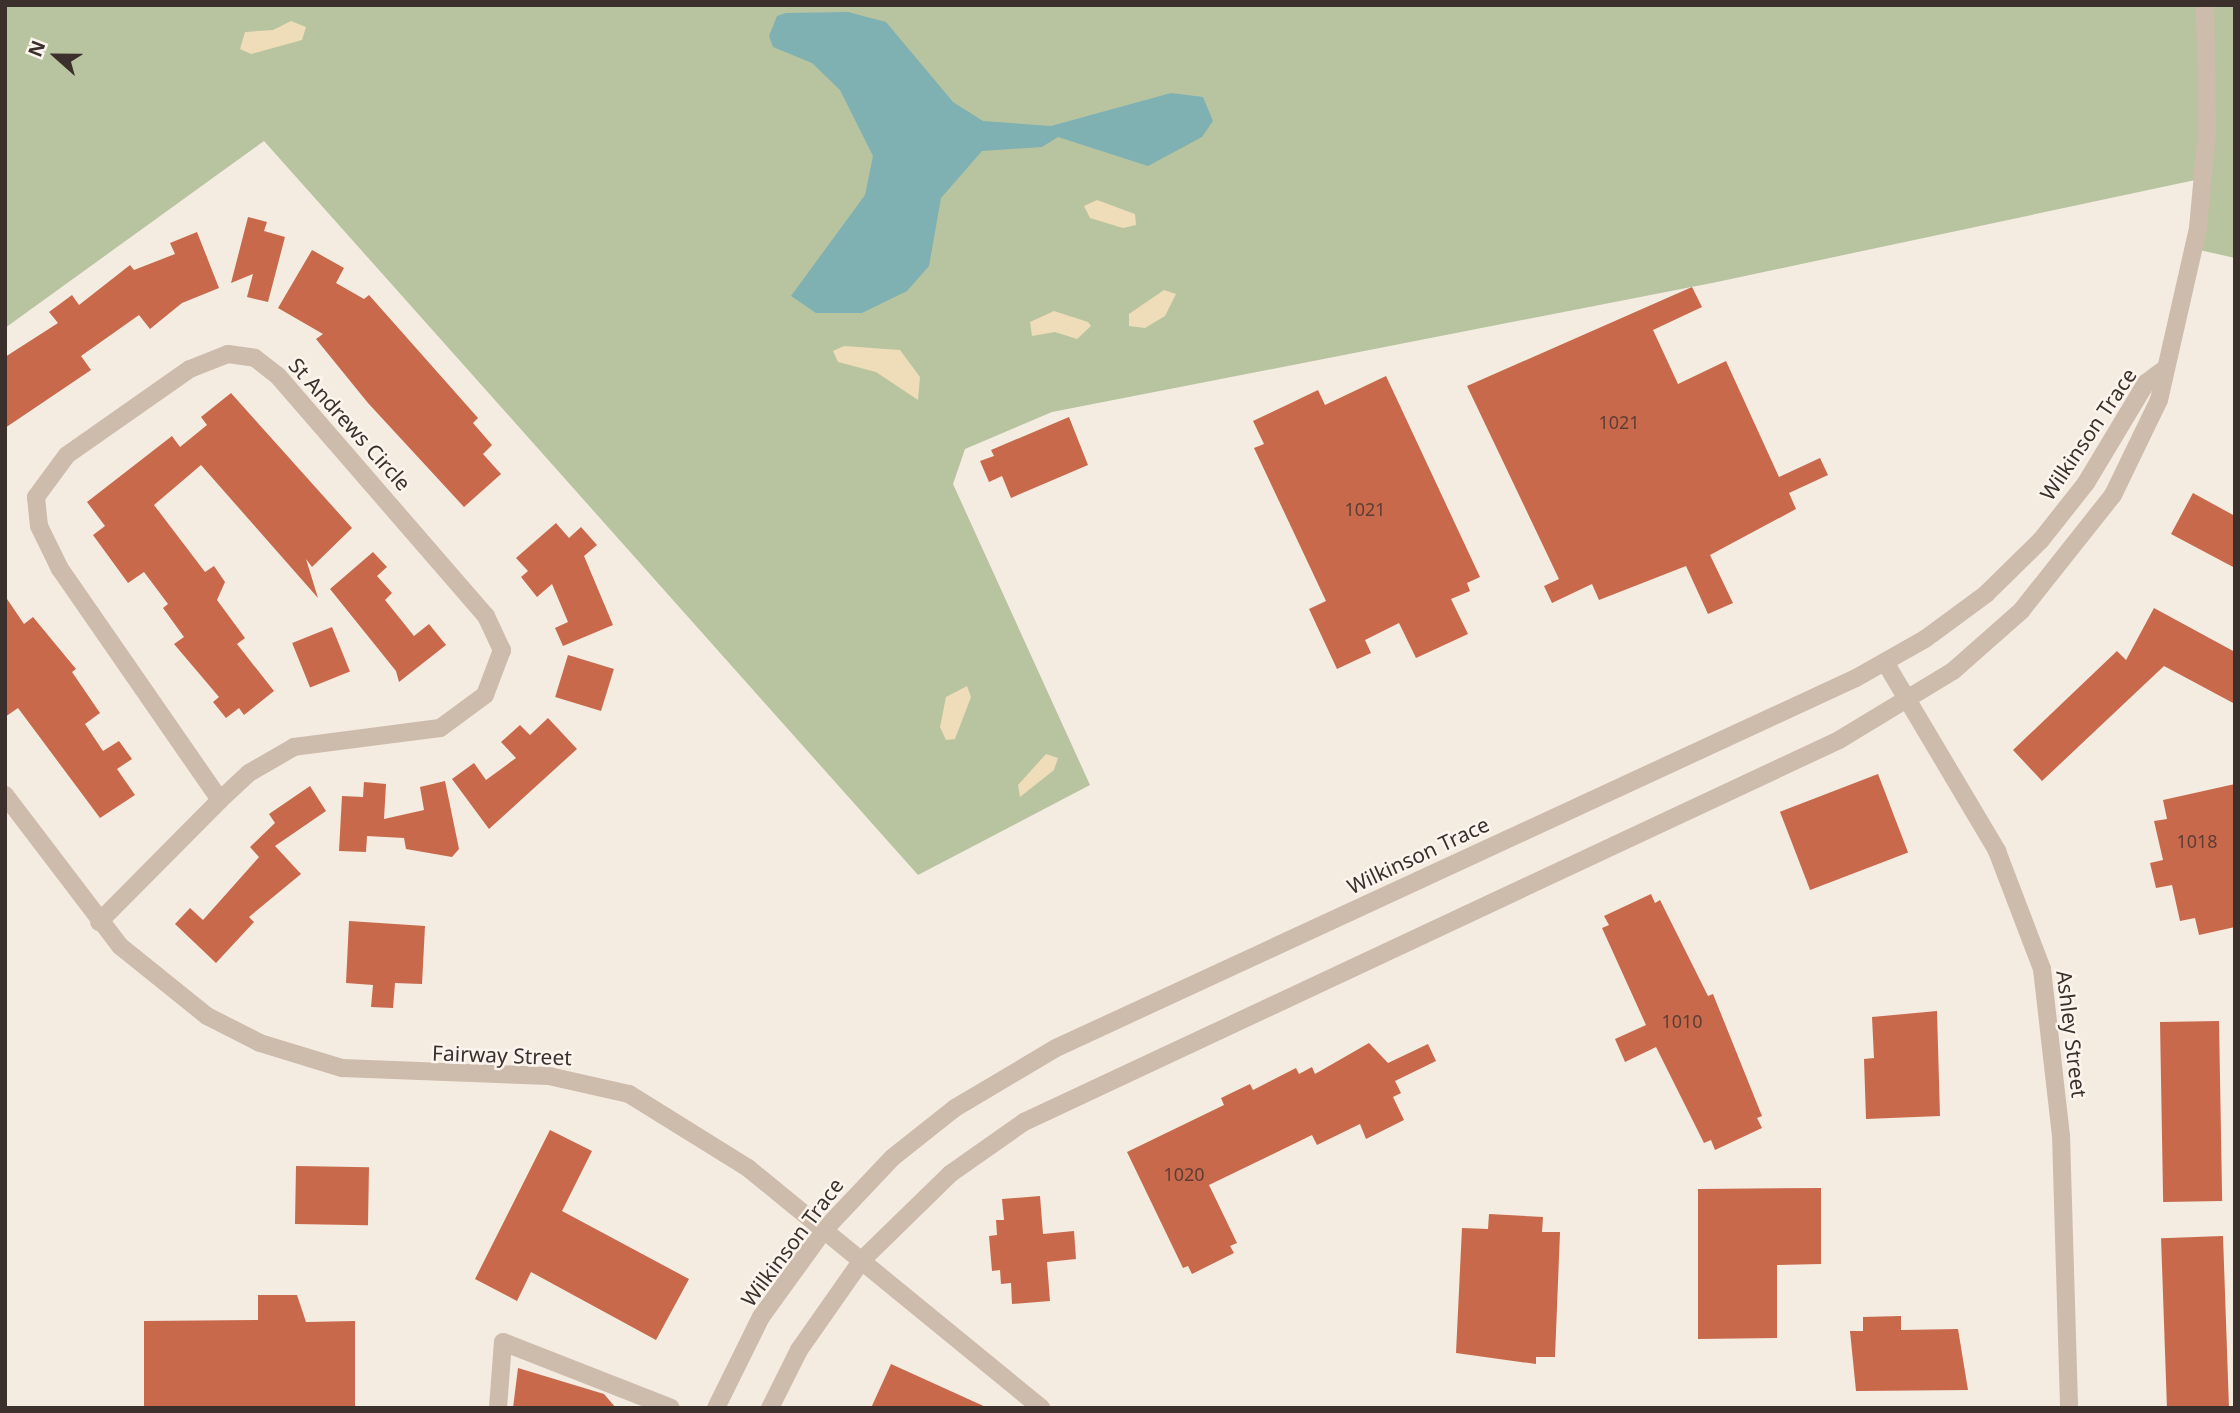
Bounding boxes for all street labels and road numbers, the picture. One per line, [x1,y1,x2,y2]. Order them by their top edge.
street label: St Andrews Circle [284,352,416,496]
street label: Wilkinson Trace [2035,363,2141,505]
street label: Wilkinson Trace [1343,811,1493,899]
street label: Ashley Street [2052,969,2092,1099]
street label: Fairway Street [432,1040,572,1070]
street label: Wilkinson Trace [736,1173,848,1311]

